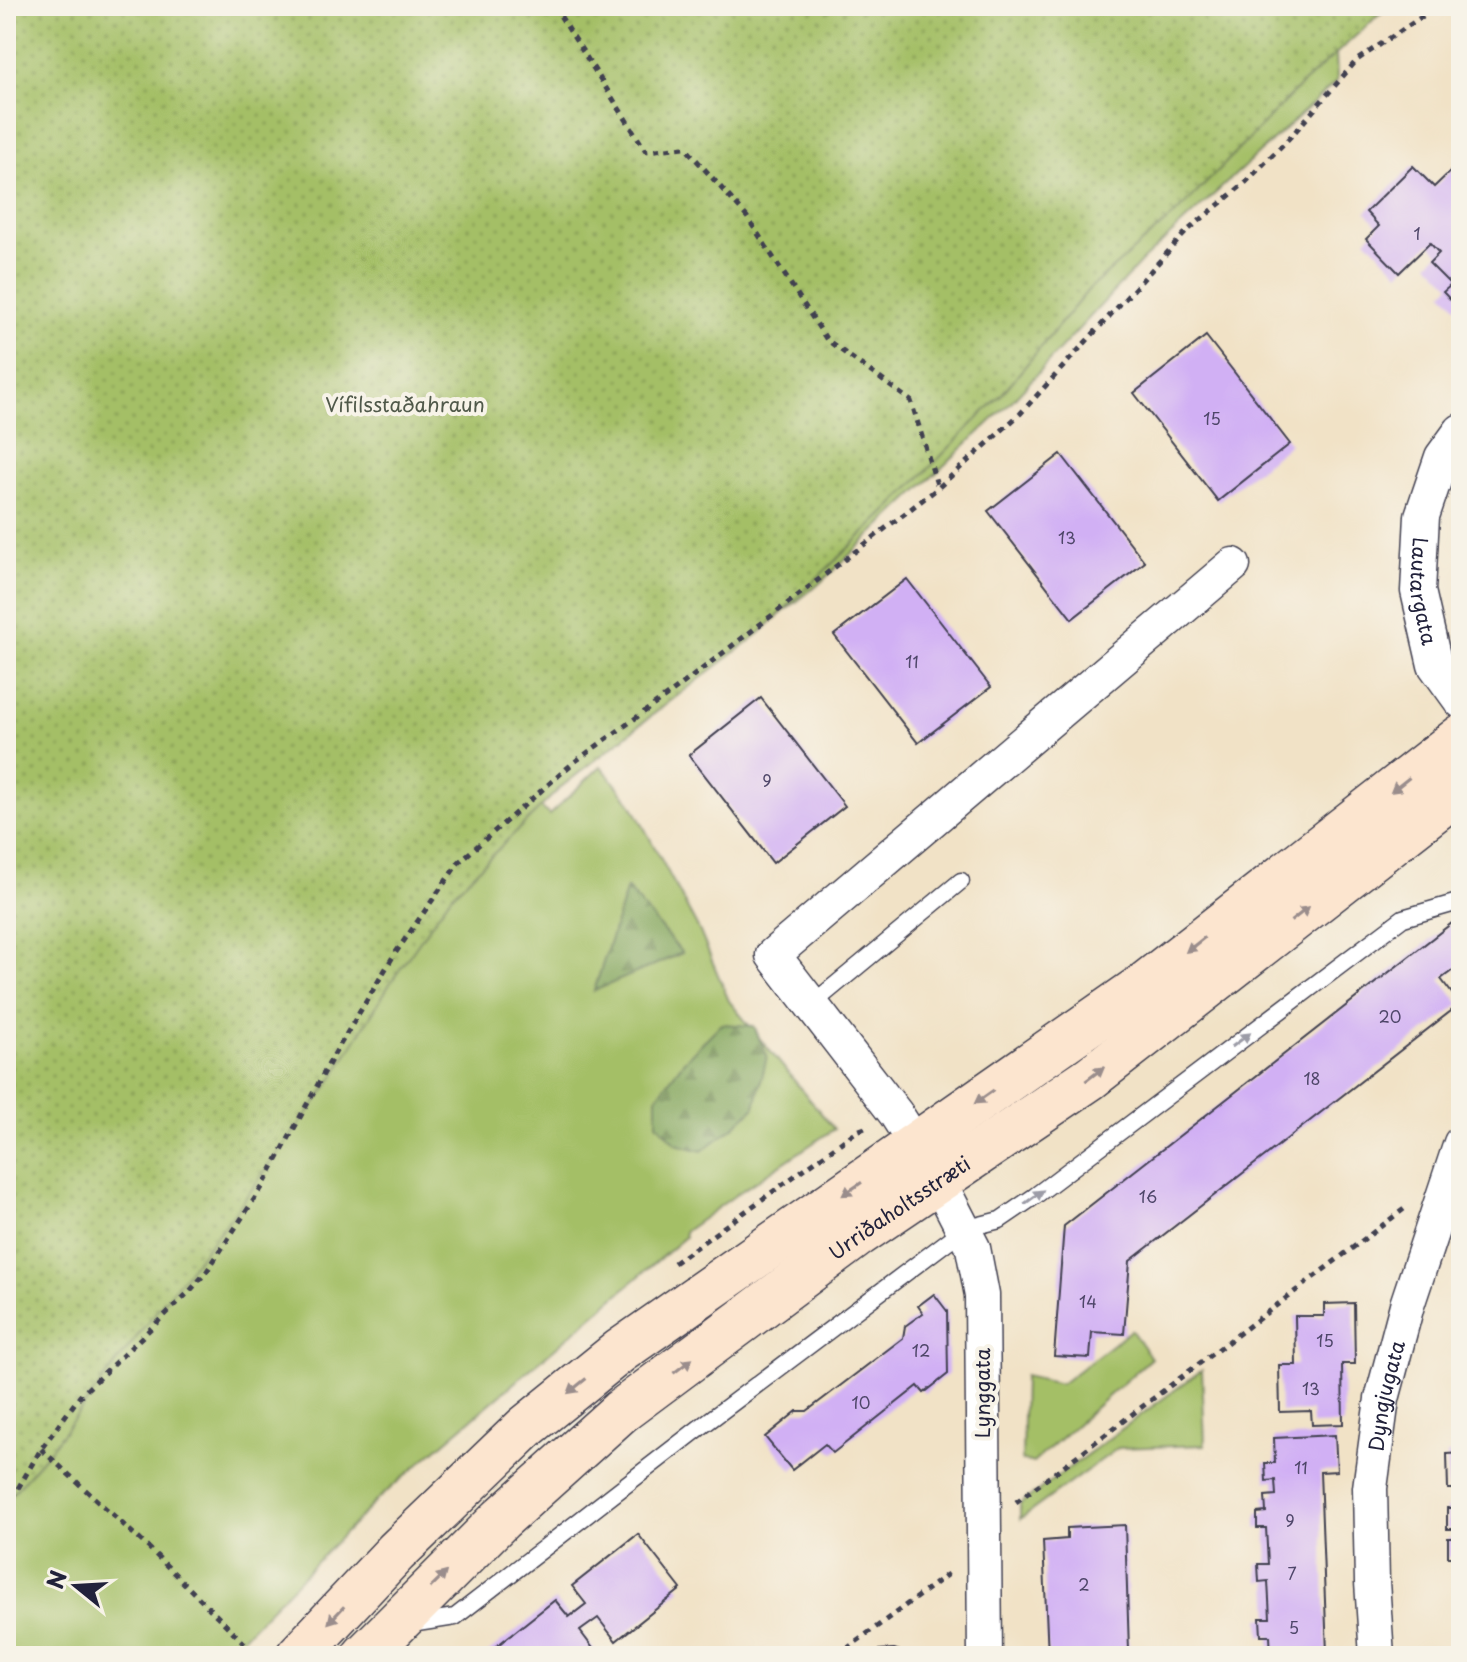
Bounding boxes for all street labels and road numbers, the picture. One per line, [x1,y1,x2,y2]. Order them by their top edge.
street label: Lautargata [1403,536,1445,648]
street label: Urriðaholtsstræti [822,1148,976,1267]
street label: Dyngjugata [1360,1336,1412,1453]
street label: Lynggata [967,1347,997,1438]

